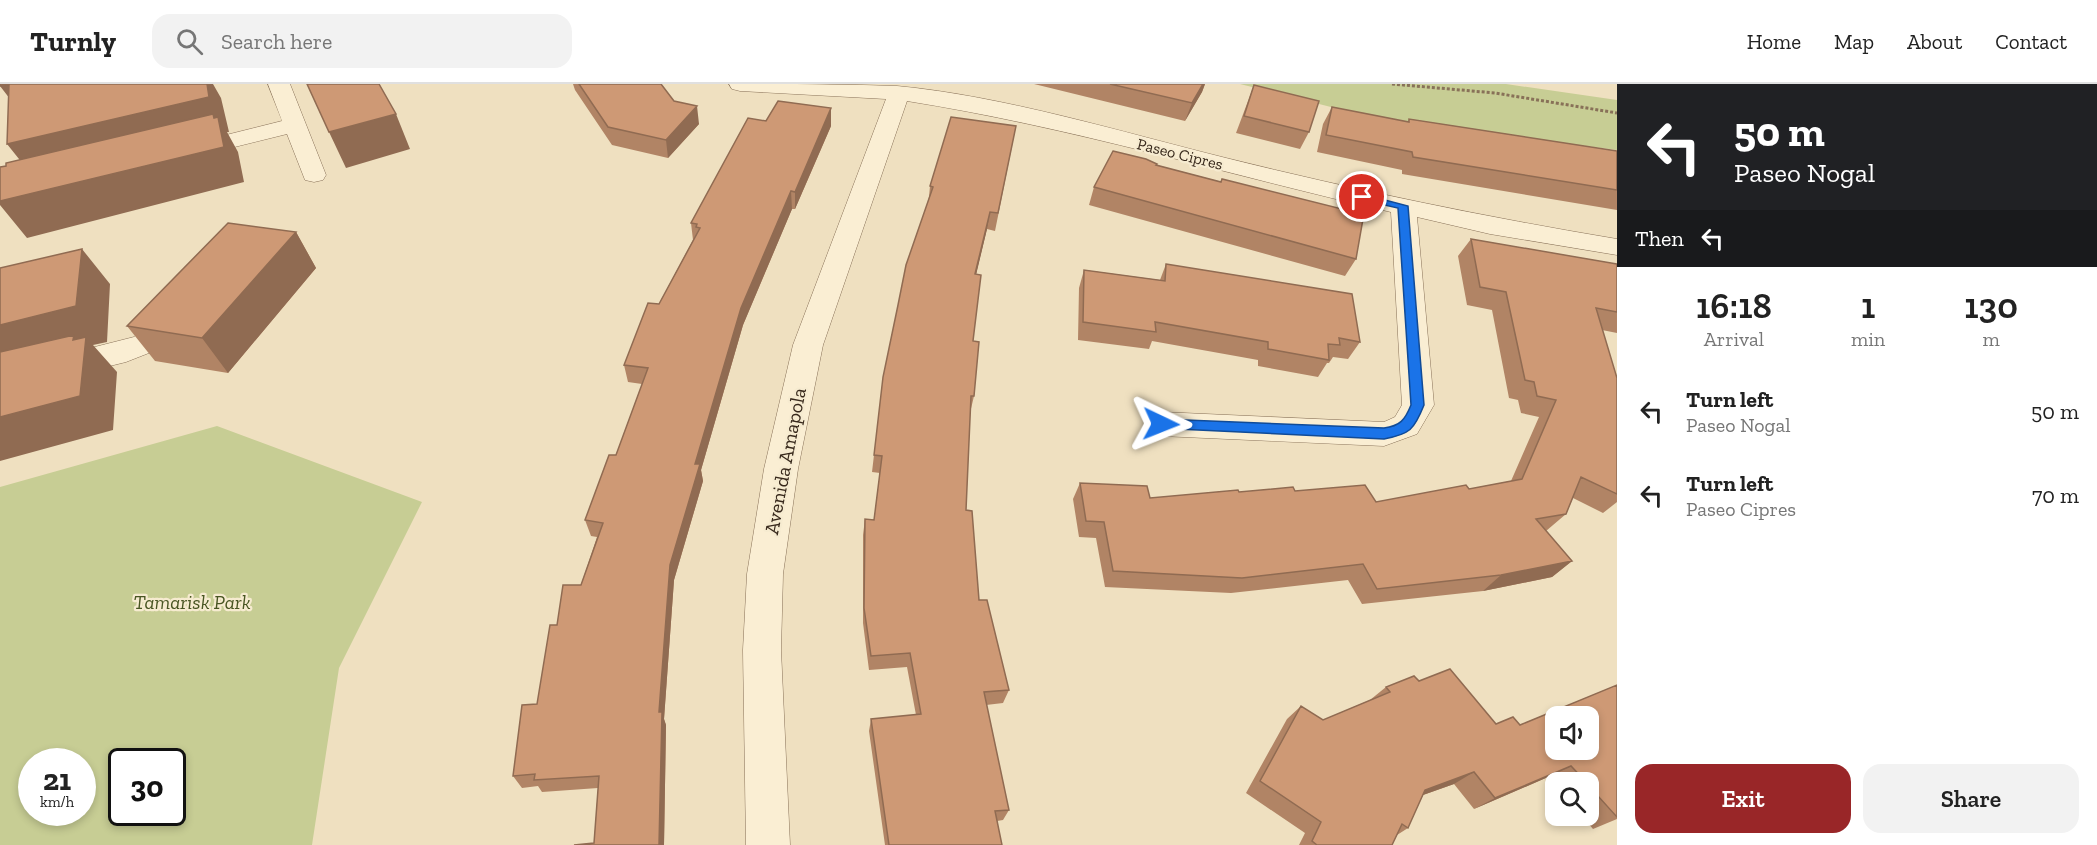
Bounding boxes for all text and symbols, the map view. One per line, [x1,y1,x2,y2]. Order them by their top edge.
search box [152,14,572,68]
text: Turnly [30,25,116,58]
icon: search [173,25,206,58]
text: Search here [221,28,332,55]
text: Home [1747,29,1801,54]
text: Map [1834,29,1874,54]
text: About [1907,29,1962,54]
text: Contact [1995,29,2067,54]
text: 50 m [1734,106,1825,157]
icon: left [1635,108,1713,186]
street label: Paseo Cipres [1135,134,1225,174]
text: Paseo Nogal [1734,157,1875,189]
pin [1336,171,1387,222]
icon: arrive [1345,180,1378,213]
icon: left [1696,222,1729,255]
text: Then [1635,225,1684,252]
text: 16:18 [1696,284,1772,327]
text: 1 [1861,284,1875,327]
text: 130 [1964,284,2018,327]
text: Arrival [1704,327,1764,351]
text: min [1851,327,1885,351]
text: m [1982,327,2000,351]
street label: Avenida Amapola [759,385,811,536]
text: Turn left [1686,386,1773,413]
position arrow [1129,392,1193,456]
icon: left [1635,395,1668,428]
text: 50 m [2031,398,2079,425]
text: Paseo Nogal [1686,413,1791,437]
text: Turn left [1686,470,1773,497]
icon: left [1635,479,1668,512]
text: 70 m [2032,482,2079,509]
text: Paseo Cipres [1686,497,1796,521]
park label: Tamarisk Park [133,590,251,614]
map controls [1545,706,1599,826]
button: sound [1545,706,1599,760]
speed limit sign: 30 [108,748,186,826]
text: 21 [43,762,71,798]
button: Exit [1635,764,1851,833]
button: Share [1863,764,2079,833]
button: search [1545,772,1599,826]
text: km/h [40,793,74,811]

